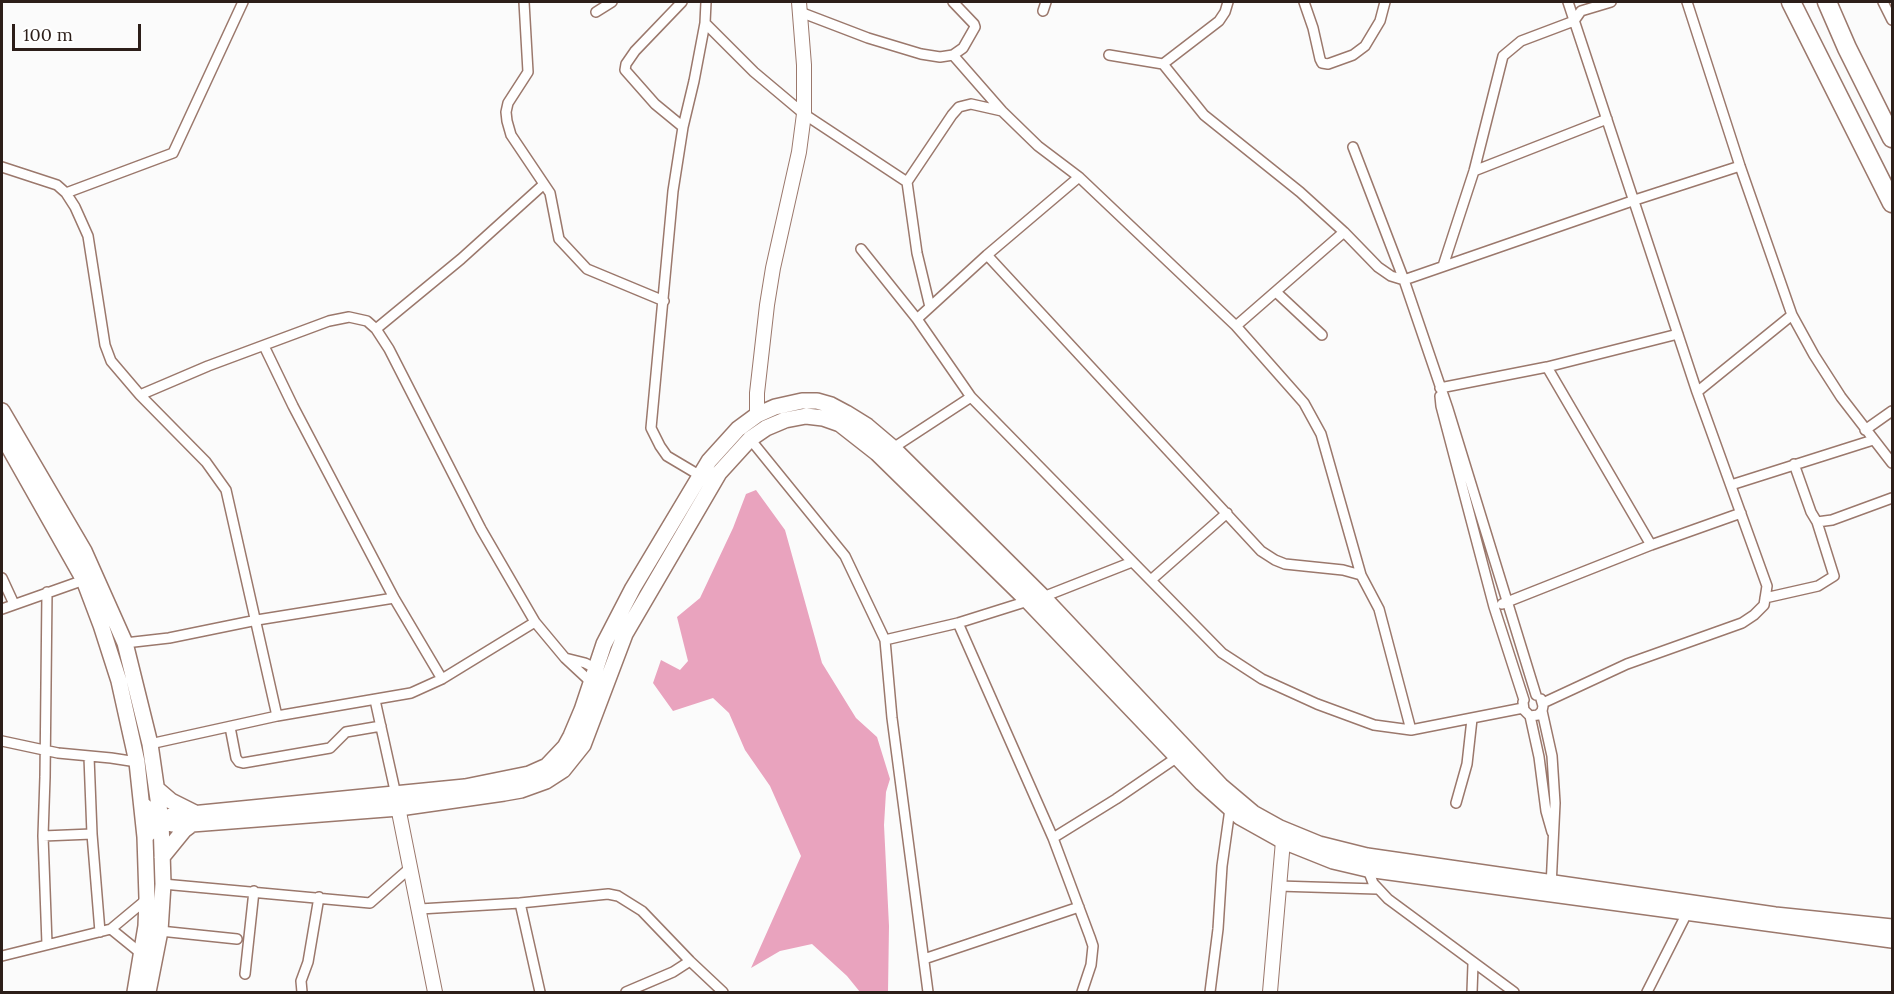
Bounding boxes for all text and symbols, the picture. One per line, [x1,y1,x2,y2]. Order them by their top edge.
scale bar [15,12,144,50]
text: 100 m [23,23,73,46]

